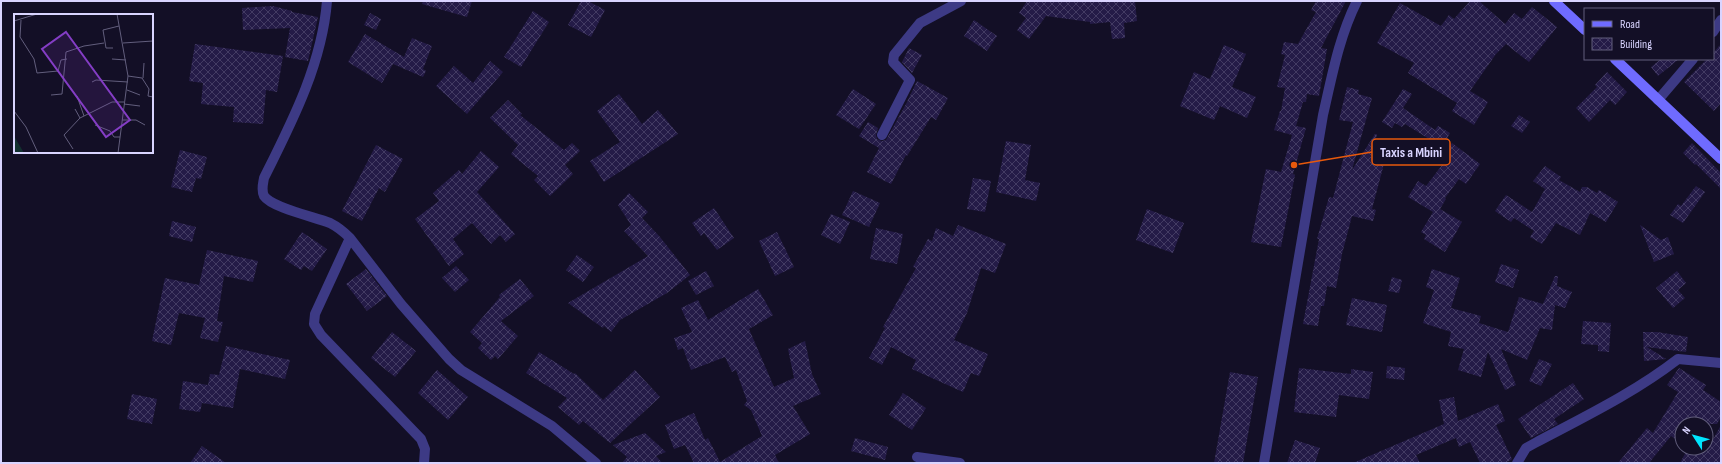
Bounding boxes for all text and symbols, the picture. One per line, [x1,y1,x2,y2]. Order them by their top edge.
legend [1584,8,1714,60]
inset map [14,14,153,153]
text: Road [1620,17,1640,32]
text: Building [1620,37,1652,52]
callout: Taxis a Mbini [1372,139,1450,165]
text: Taxis a Mbini [1380,144,1442,161]
north arrow [1674,416,1714,456]
text: N [1679,424,1693,437]

